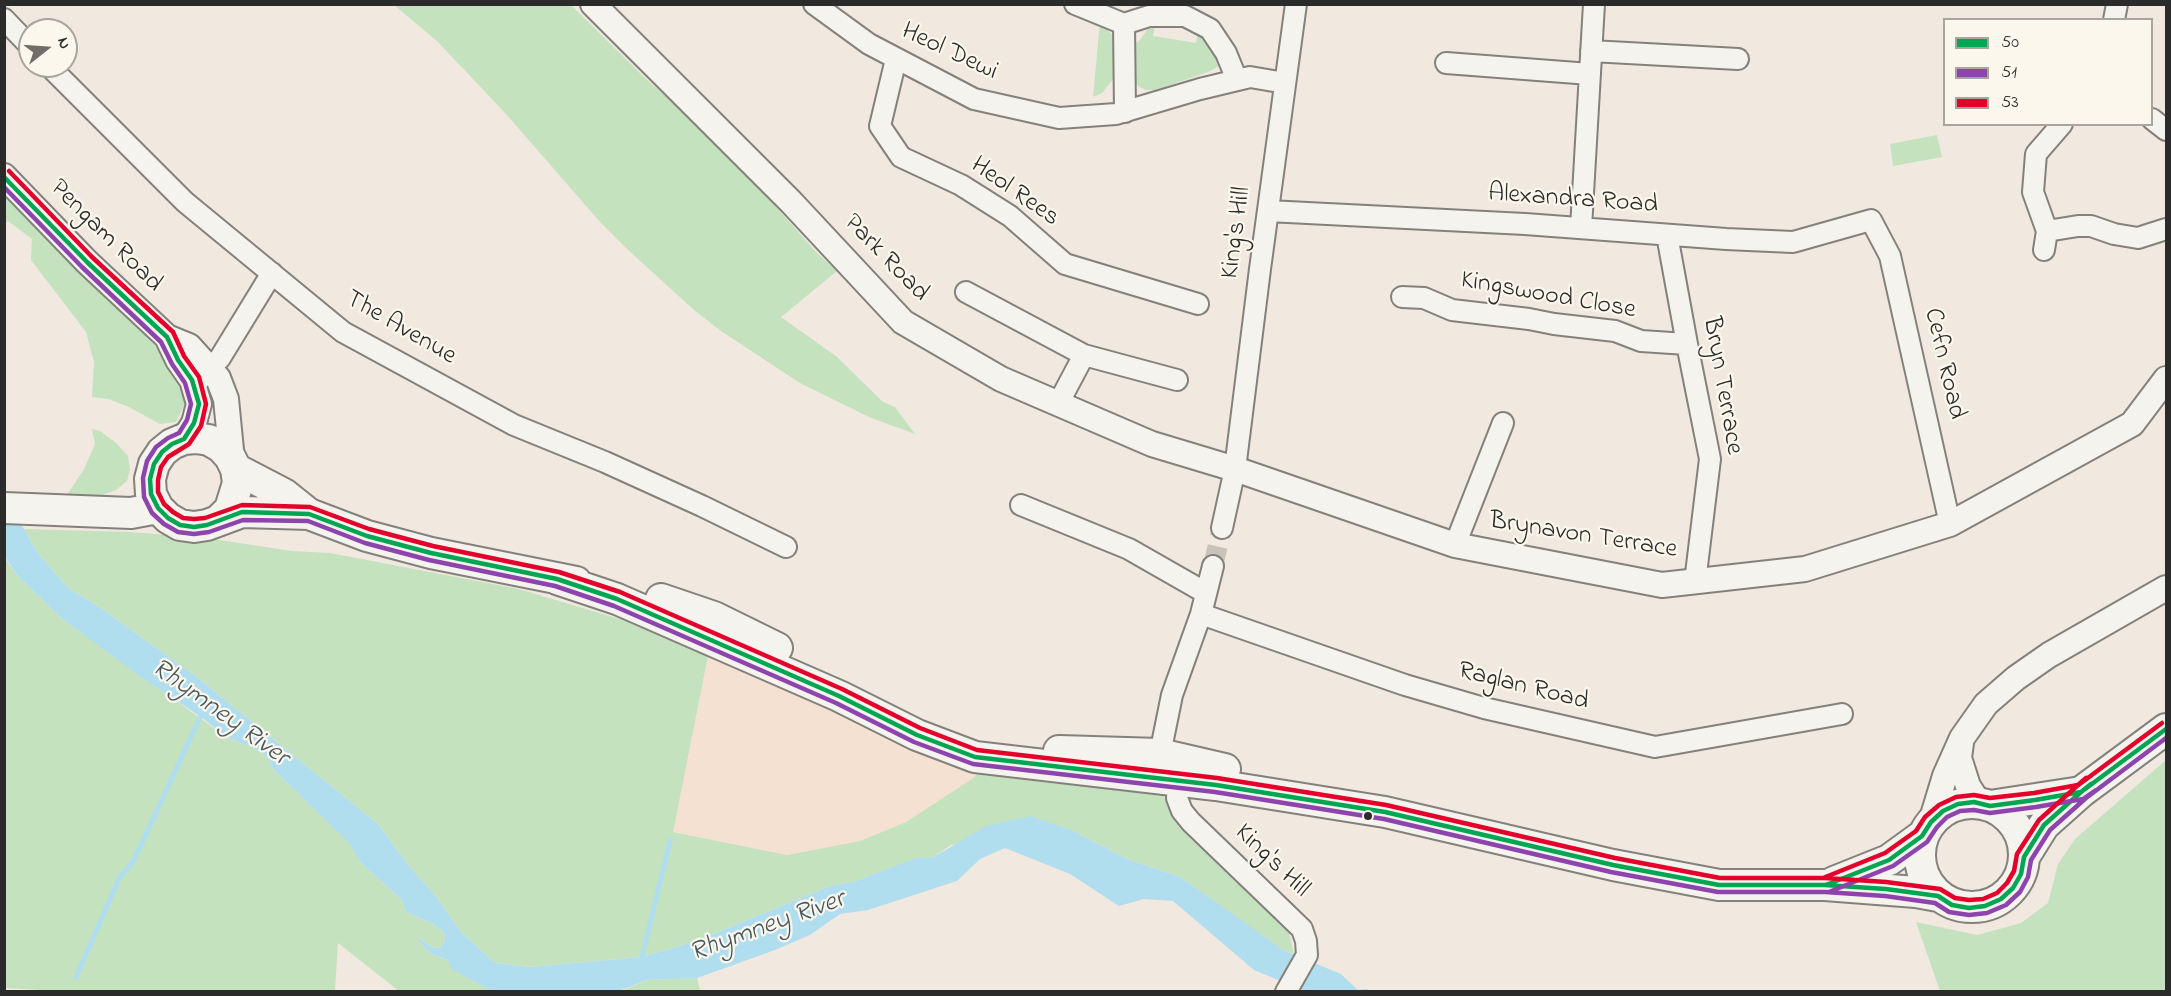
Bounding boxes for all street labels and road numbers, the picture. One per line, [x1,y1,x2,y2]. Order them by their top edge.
street label: Heol Dewi [896,17,1002,89]
street label: Heol Rees [964,151,1064,235]
street label: Pengam Road [42,174,168,300]
street label: Alexandra Road [1487,179,1659,223]
street label: King's Hill [1216,185,1260,281]
street label: Park Road [836,209,934,309]
street label: Kingswood Close [1458,266,1638,328]
street label: The Avenue [339,285,461,373]
street label: Cefn Road [1915,305,1971,423]
street label: Bryn Terrace [1694,315,1748,457]
street label: Brynavon Terrace [1487,507,1679,567]
street label: Raglan Road [1455,657,1591,719]
street label: King's Hill [1227,819,1315,905]

